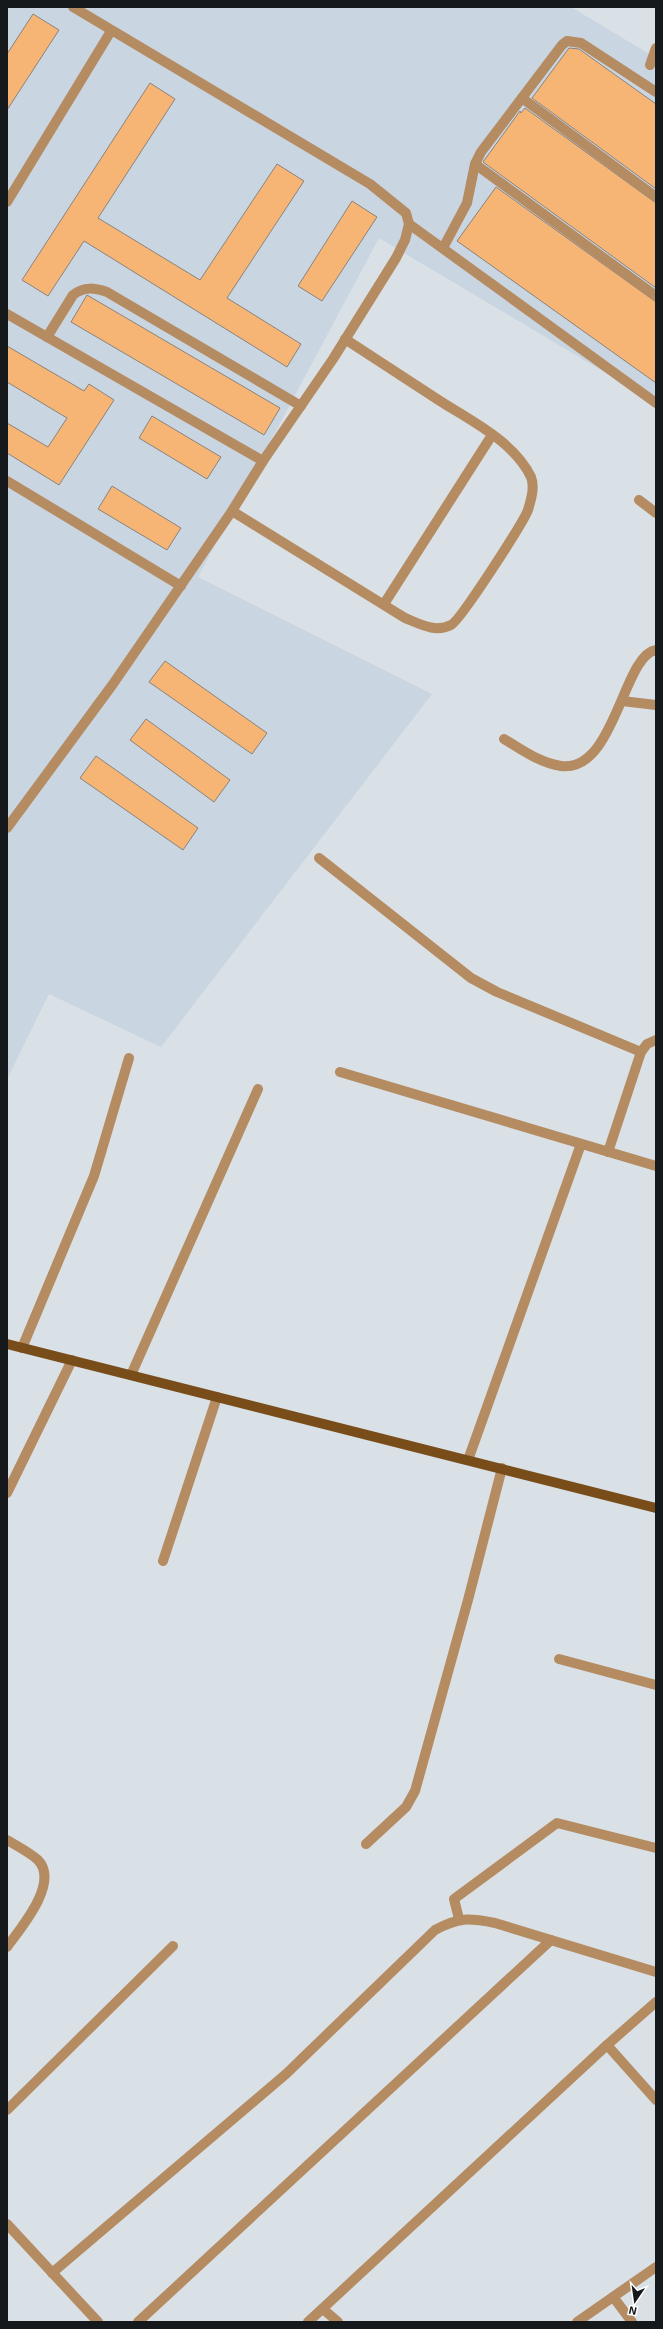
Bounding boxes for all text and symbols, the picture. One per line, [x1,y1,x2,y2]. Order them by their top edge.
north arrow [615,2281,655,2321]
text: N [627,2304,638,2318]

